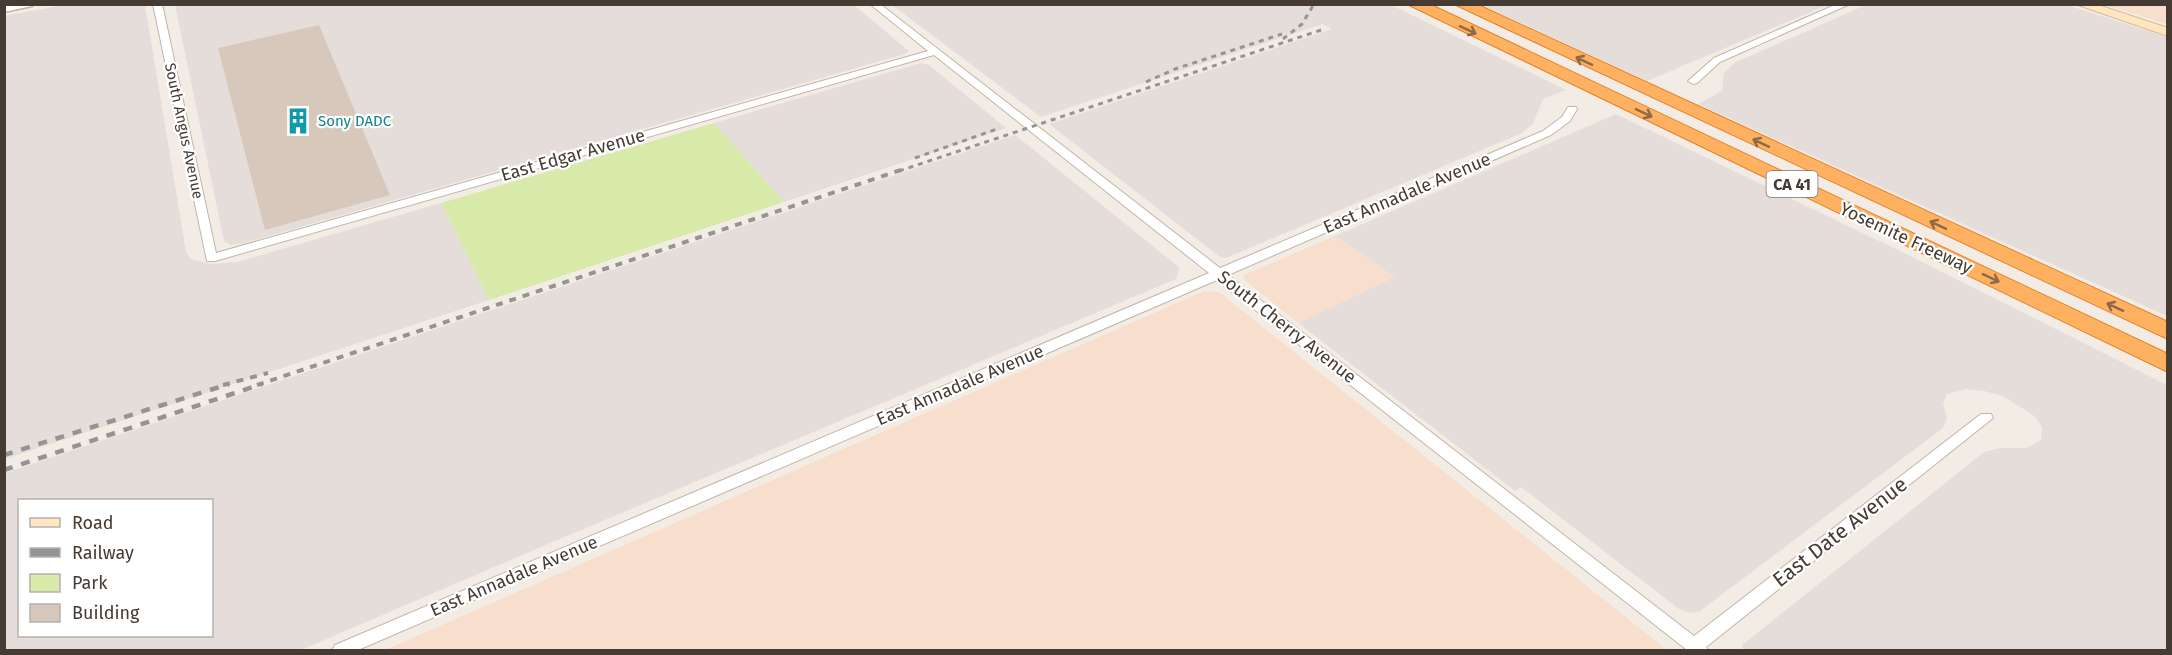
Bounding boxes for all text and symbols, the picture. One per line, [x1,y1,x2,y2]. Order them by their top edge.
one-way arrow [1459,24,1477,36]
one-way arrow [1575,54,1593,66]
street label: South Angus Avenue [161,61,207,201]
building icon: Sony DADC [283,106,313,136]
one-way arrow [1635,108,1653,120]
place label: Sony DADC [318,112,392,130]
street label: East Edgar Avenue [498,124,648,186]
one-way arrow [1752,136,1770,148]
street label: East Annadale Avenue [1320,148,1494,238]
road number: CA 41 [1766,171,1818,197]
street label: Yosemite Freeway [1836,198,1976,278]
one-way arrow [1929,218,1947,230]
street label: South Cherry Avenue [1213,266,1361,388]
one-way arrow [1981,273,1999,285]
one-way arrow [2106,300,2124,312]
street label: East Annadale Avenue [873,340,1047,430]
street label: East Date Avenue [1767,471,1913,593]
legend [18,499,213,637]
text: Road [72,512,114,534]
street label: East Annadale Avenue [427,531,601,621]
text: Railway [72,542,134,564]
text: Park [72,572,108,594]
text: Building [72,602,140,624]

